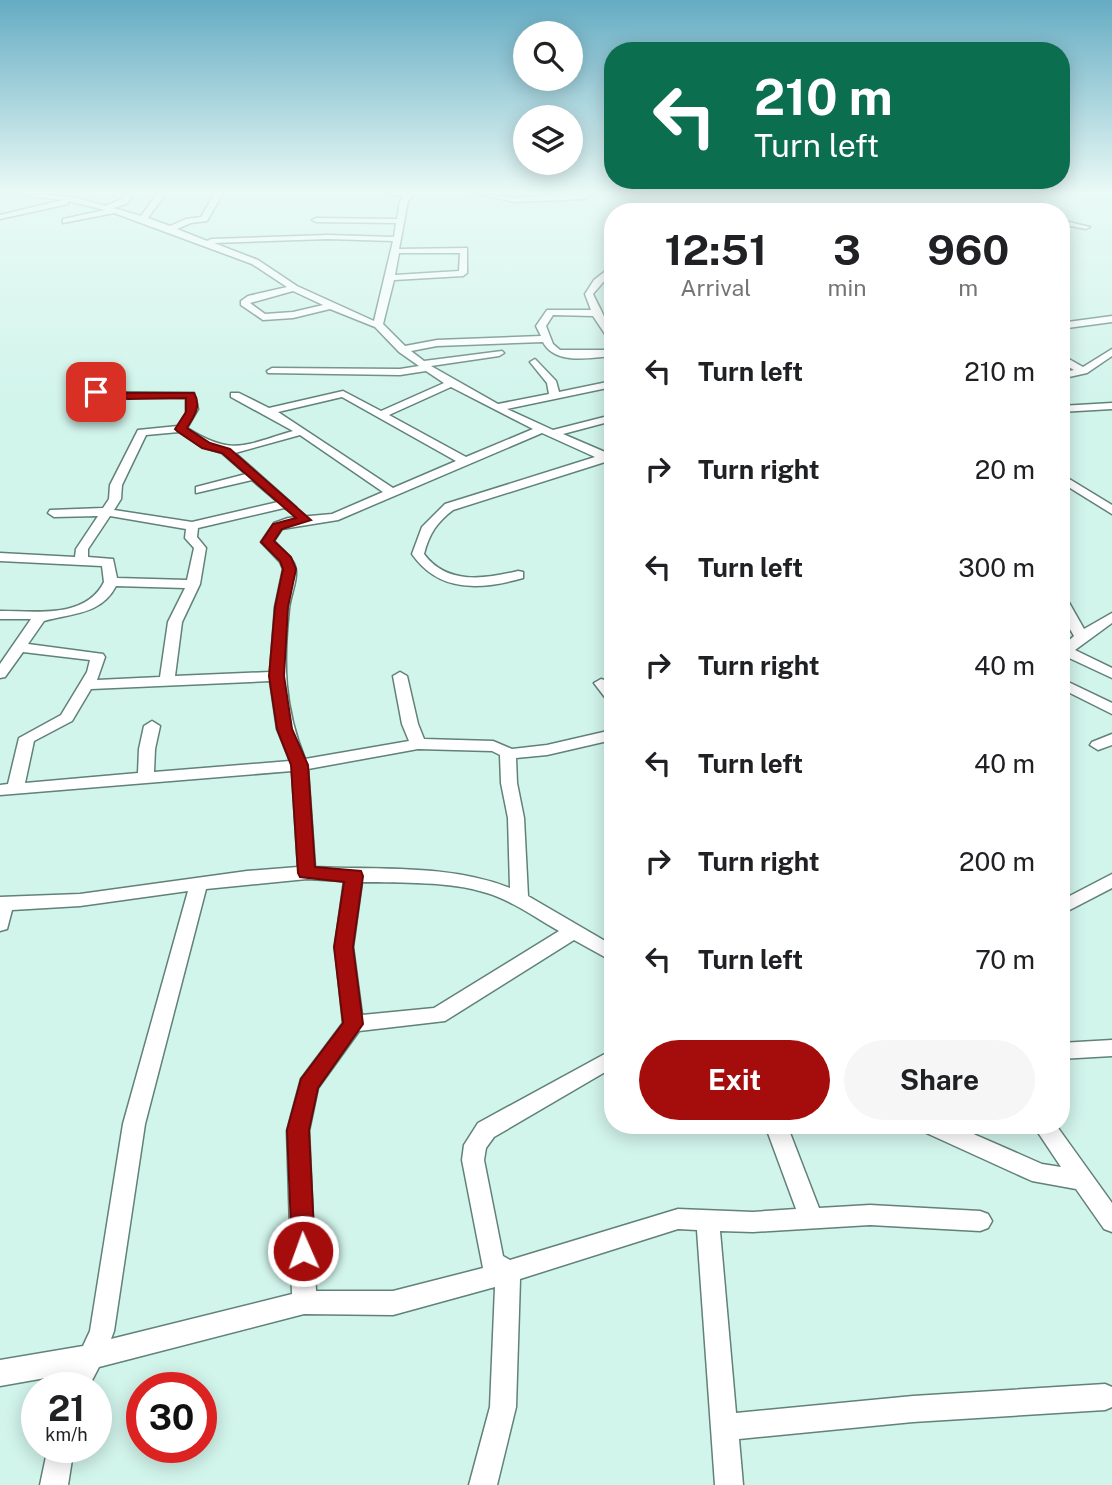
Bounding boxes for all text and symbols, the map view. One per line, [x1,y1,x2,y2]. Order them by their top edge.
map controls [513,21,583,175]
button: search [513,21,583,91]
text: 210 m [754,68,893,126]
icon: left [639,70,730,161]
button: layers [513,105,583,175]
text: Turn left [754,127,879,164]
text: 12:51 [665,225,767,274]
text: 3 [833,225,861,274]
text: 960 [927,225,1009,274]
text: Arrival [680,274,751,301]
text: min [828,274,867,301]
text: m [958,274,978,301]
icon: left [639,352,677,390]
text: Turn left [698,356,803,387]
text: 210 m [964,356,1035,387]
pin [66,362,126,422]
icon: arrive [77,373,115,411]
icon: right [639,450,677,488]
text: Turn right [698,454,820,485]
text: 20 m [975,454,1035,485]
icon: left [639,548,677,586]
text: Turn left [698,552,803,583]
text: 300 m [958,552,1035,583]
icon: right [639,646,677,684]
text: Turn right [698,650,820,681]
text: 40 m [974,650,1035,681]
icon: left [639,744,677,782]
text: Turn left [698,748,803,779]
text: 40 m [974,748,1035,779]
icon: right [639,842,677,880]
text: Turn right [698,846,820,877]
text: 200 m [959,846,1035,877]
icon: left [639,940,677,978]
text: Turn left [698,944,803,975]
text: 70 m [975,944,1035,975]
button: Exit [639,1040,830,1120]
button: Share [844,1040,1035,1120]
position arrow [266,1214,340,1288]
speed limit sign: 30 [126,1372,217,1463]
text: 21 [48,1388,85,1429]
text: km/h [45,1424,88,1445]

